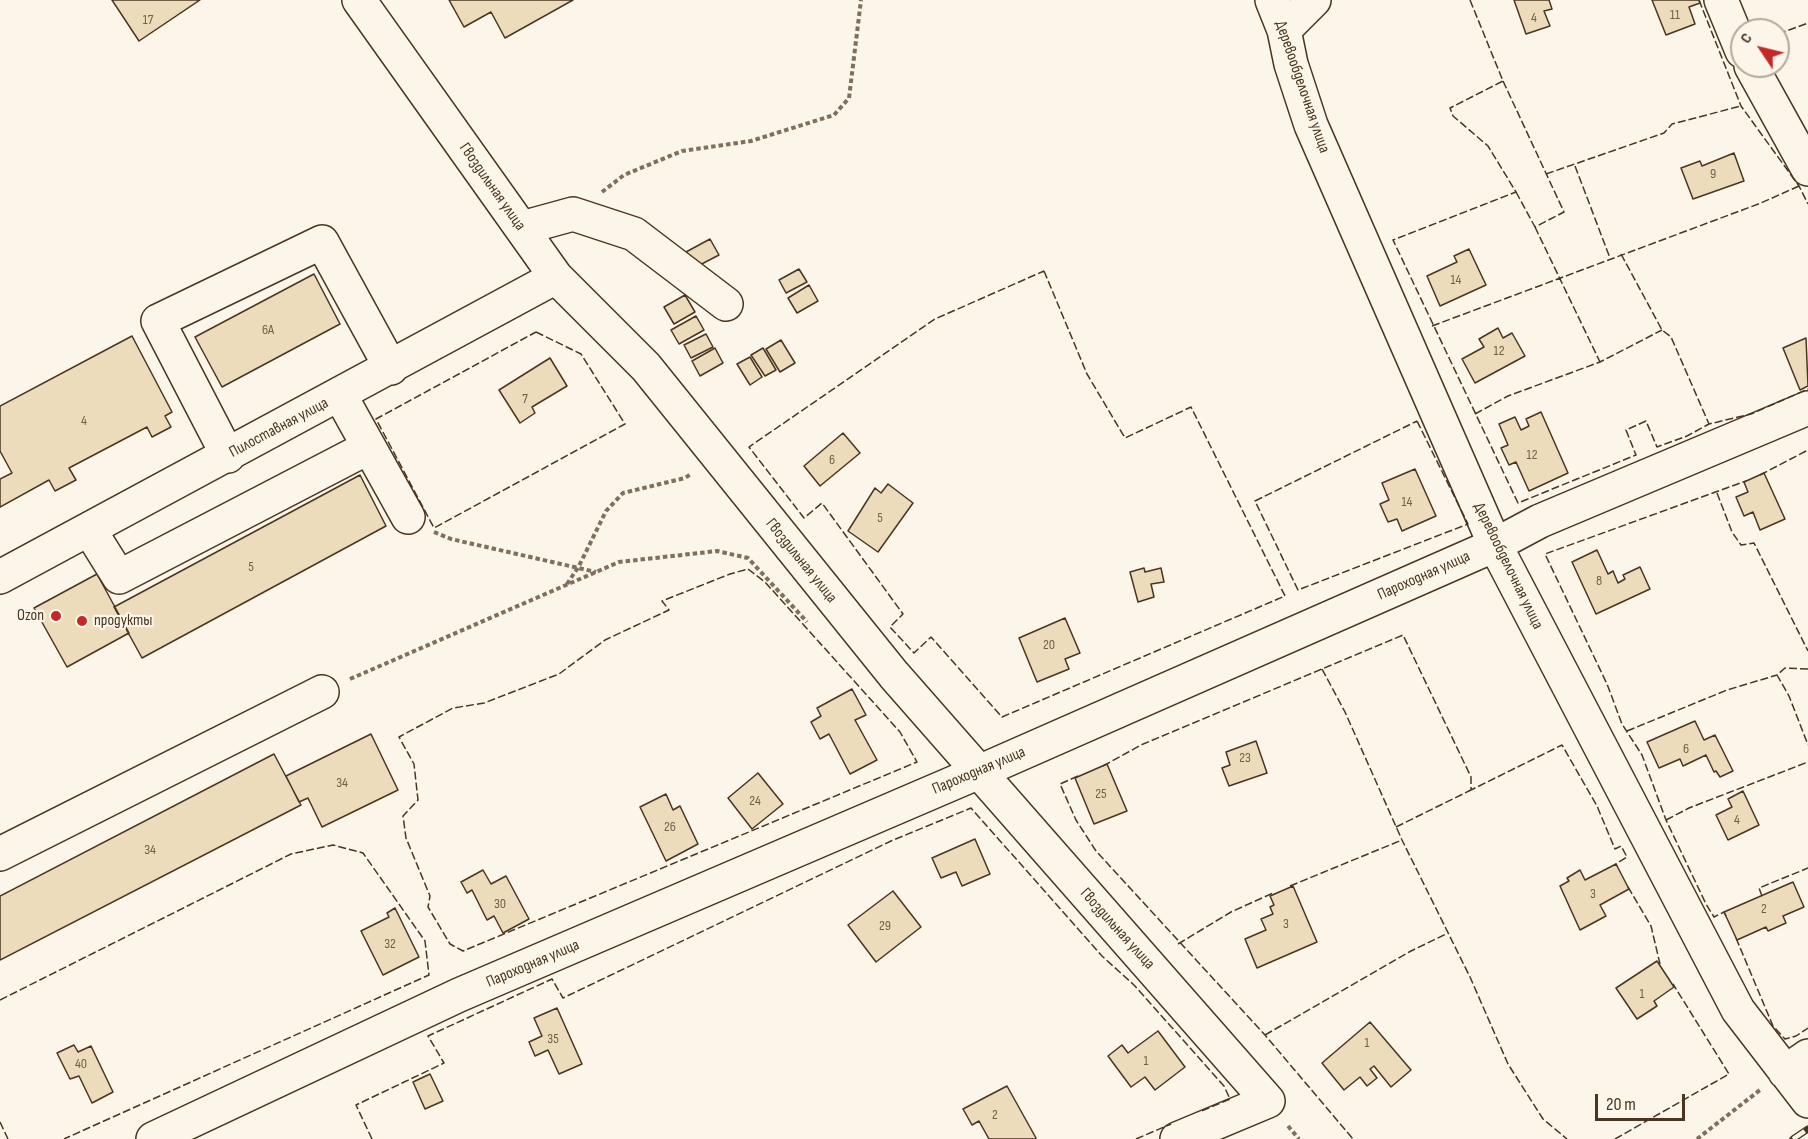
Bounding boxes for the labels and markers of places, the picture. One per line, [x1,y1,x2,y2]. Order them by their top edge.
place label: Ozon [17,606,44,626]
marker: Ozon [49,609,63,623]
place label: продукты [94,611,152,631]
marker: продукты [75,614,89,628]

